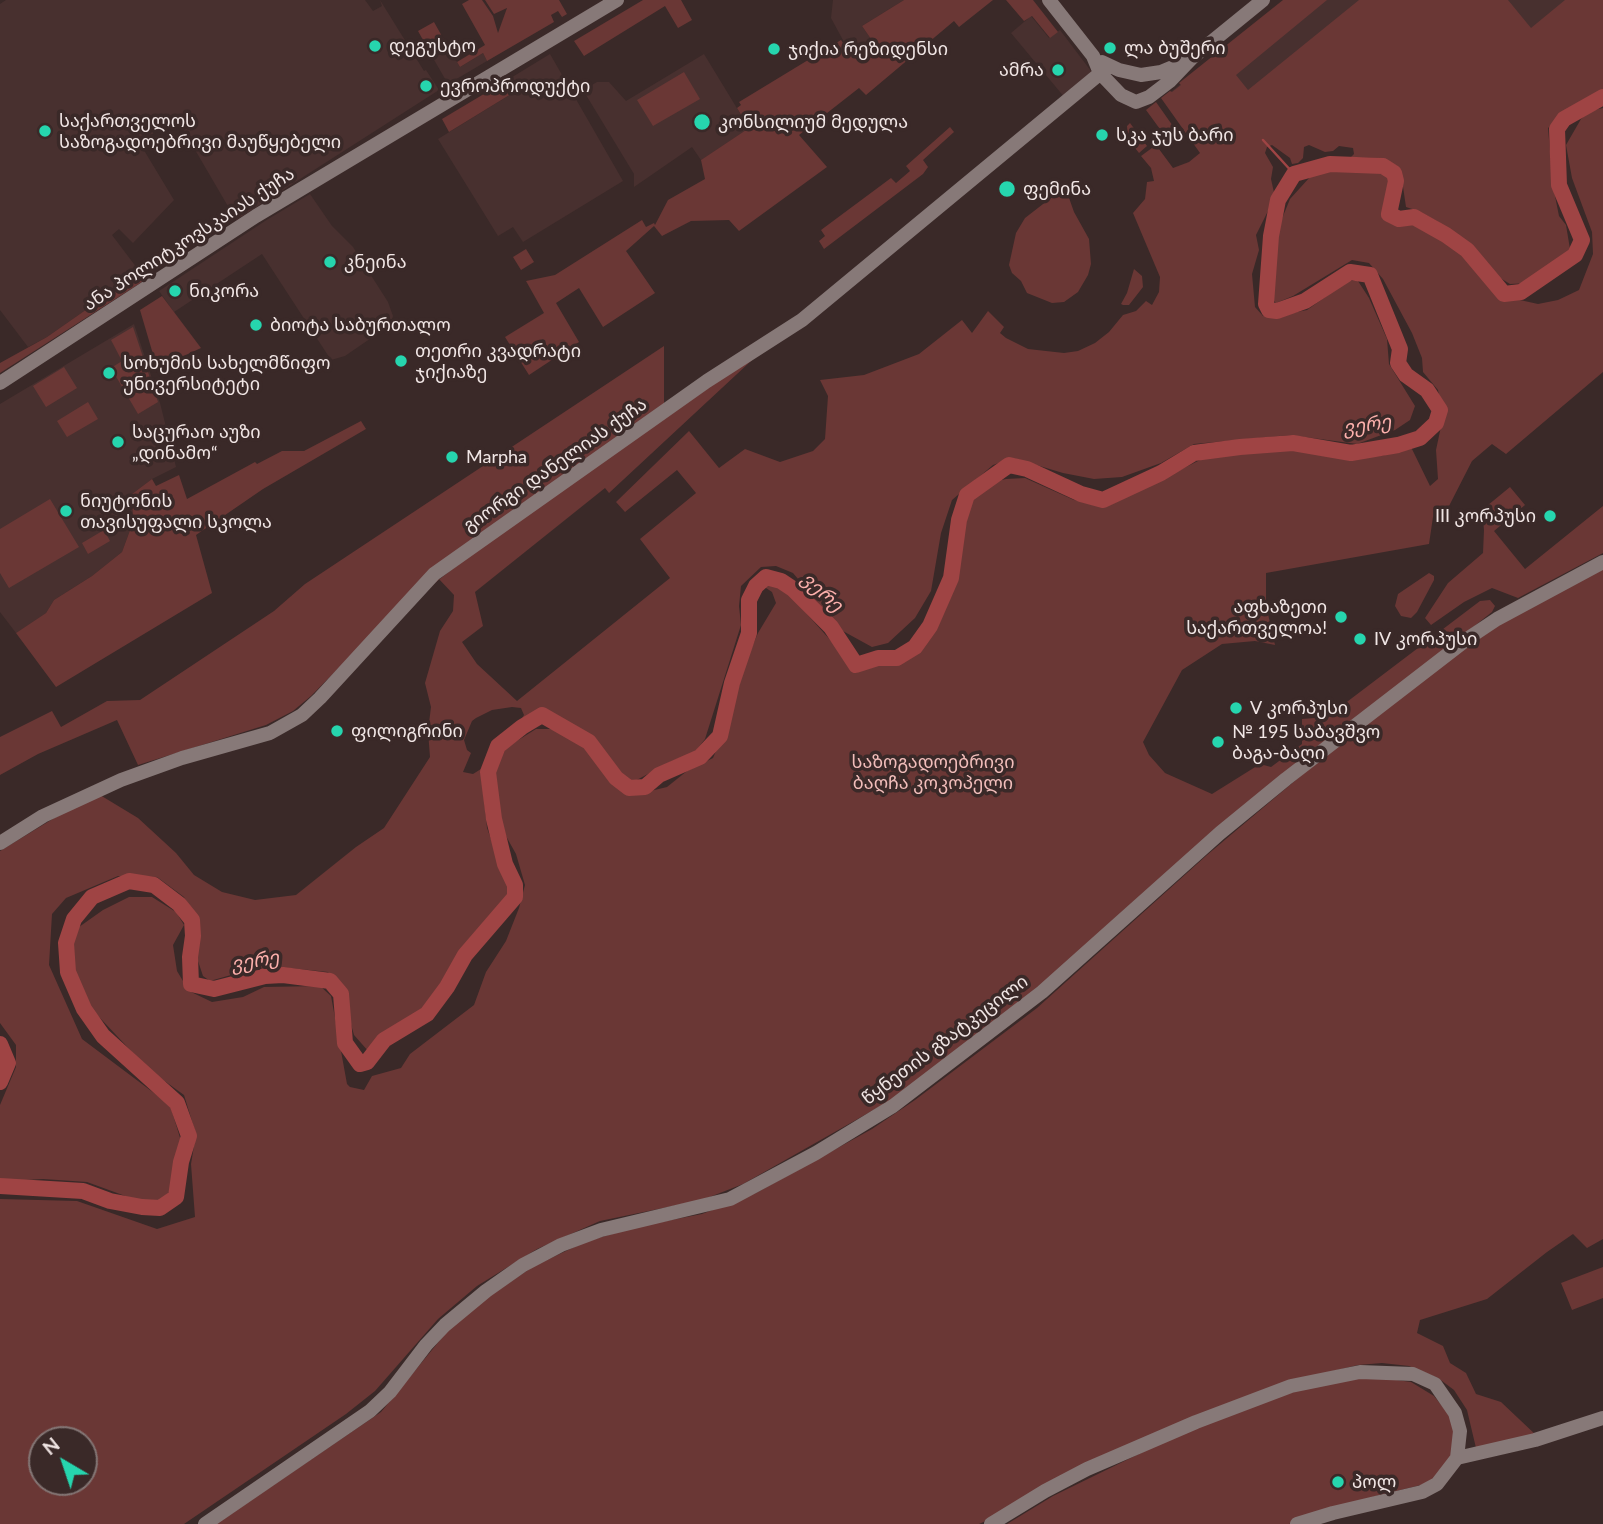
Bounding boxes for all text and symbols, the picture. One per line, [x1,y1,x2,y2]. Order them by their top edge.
place label: დეგუსტო [389,35,476,57]
place label: ლა ბუშერი [1124,37,1226,59]
marker: დეგუსტო [367,38,383,54]
place label: ჯიქია რეზიდენსი [788,38,948,60]
marker: ლა ბუშერი [1102,40,1118,56]
marker: ჯიქია რეზიდენსი [766,41,782,57]
place label: ამრა [999,59,1044,81]
marker: ამრა [1050,62,1066,78]
place label: ევროპროდუქტი [440,75,590,97]
marker: ევროპროდუქტი [418,78,434,94]
place label: საქართველოს საზოგადოებრივი მაუწყებელი [59,110,341,152]
place label: კონსილიუმ მედულა [718,111,908,133]
marker: კონსილიუმ მედულა [692,112,712,132]
marker: საქართველოს საზოგადოებრივი მაუწყებელი [37,123,53,139]
place label: სკა ჯუს ბარი [1116,124,1234,146]
marker: სკა ჯუს ბარი [1094,127,1110,143]
street label: ანა პოლიტკოვსკაიას ქუჩა [79,163,299,315]
place label: ფემინა [1023,178,1091,200]
marker: ფემინა [997,179,1017,199]
place label: კნეინა [344,251,407,273]
marker: კნეინა [322,254,338,270]
place label: ნიკორა [189,280,259,302]
marker: ნიკორა [167,283,183,299]
place label: ბიოტა საბურთალო [270,314,451,336]
marker: ბიოტა საბურთალო [248,317,264,333]
place label: თეთრი კვადრატი ჯიქიაზე [415,340,581,382]
place label: სოხუმის სახელმწიფო უნივერსიტეტი [123,352,330,394]
marker: თეთრი კვადრატი ჯიქიაზე [393,353,409,369]
marker: სოხუმის სახელმწიფო უნივერსიტეტი [101,365,117,381]
street label: გიორგი დანელიას ქუჩა [459,393,651,537]
water label: ვერე [1341,410,1393,440]
place label: საცურაო აუზი „დინამო“ [132,421,261,464]
marker: საცურაო აუზი „დინამო“ [110,434,126,450]
place label: Marpha [466,446,527,468]
marker: Marpha [444,449,460,465]
place label: ნიუტონის თავისუფალი სკოლა [80,490,272,532]
marker: ნიუტონის თავისუფალი სკოლა [58,503,74,519]
place label: III კორპუსი [1435,505,1536,527]
marker: III კორპუსი [1542,508,1558,524]
water label: ვერე [796,567,848,617]
place label: აფხაზეთი საქართველოა! [1186,596,1327,638]
marker: აფხაზეთი საქართველოა! [1333,609,1349,625]
place label: IV კორპუსი [1374,628,1477,650]
marker: IV კორპუსი [1352,631,1368,647]
place label: V კორპუსი [1250,697,1348,719]
marker: V კორპუსი [1228,700,1244,716]
place label: ფილიგრინი [351,720,463,742]
place label: № 195 საბავშვო ბაგა-ბაღი [1232,721,1380,764]
marker: ფილიგრინი [329,723,345,739]
marker: № 195 საბავშვო ბაგა-ბაღი [1210,734,1226,750]
park label: საზოგადოებრივი ბაღჩა კოკოპელი [852,751,1014,794]
water label: ვერე [229,946,281,976]
street label: წყნეთის გზატკეცილი [858,971,1032,1109]
north arrow [28,1426,98,1496]
text: N [38,1432,64,1459]
place label: პოლ [1352,1471,1396,1493]
marker: პოლ [1330,1474,1346,1490]

